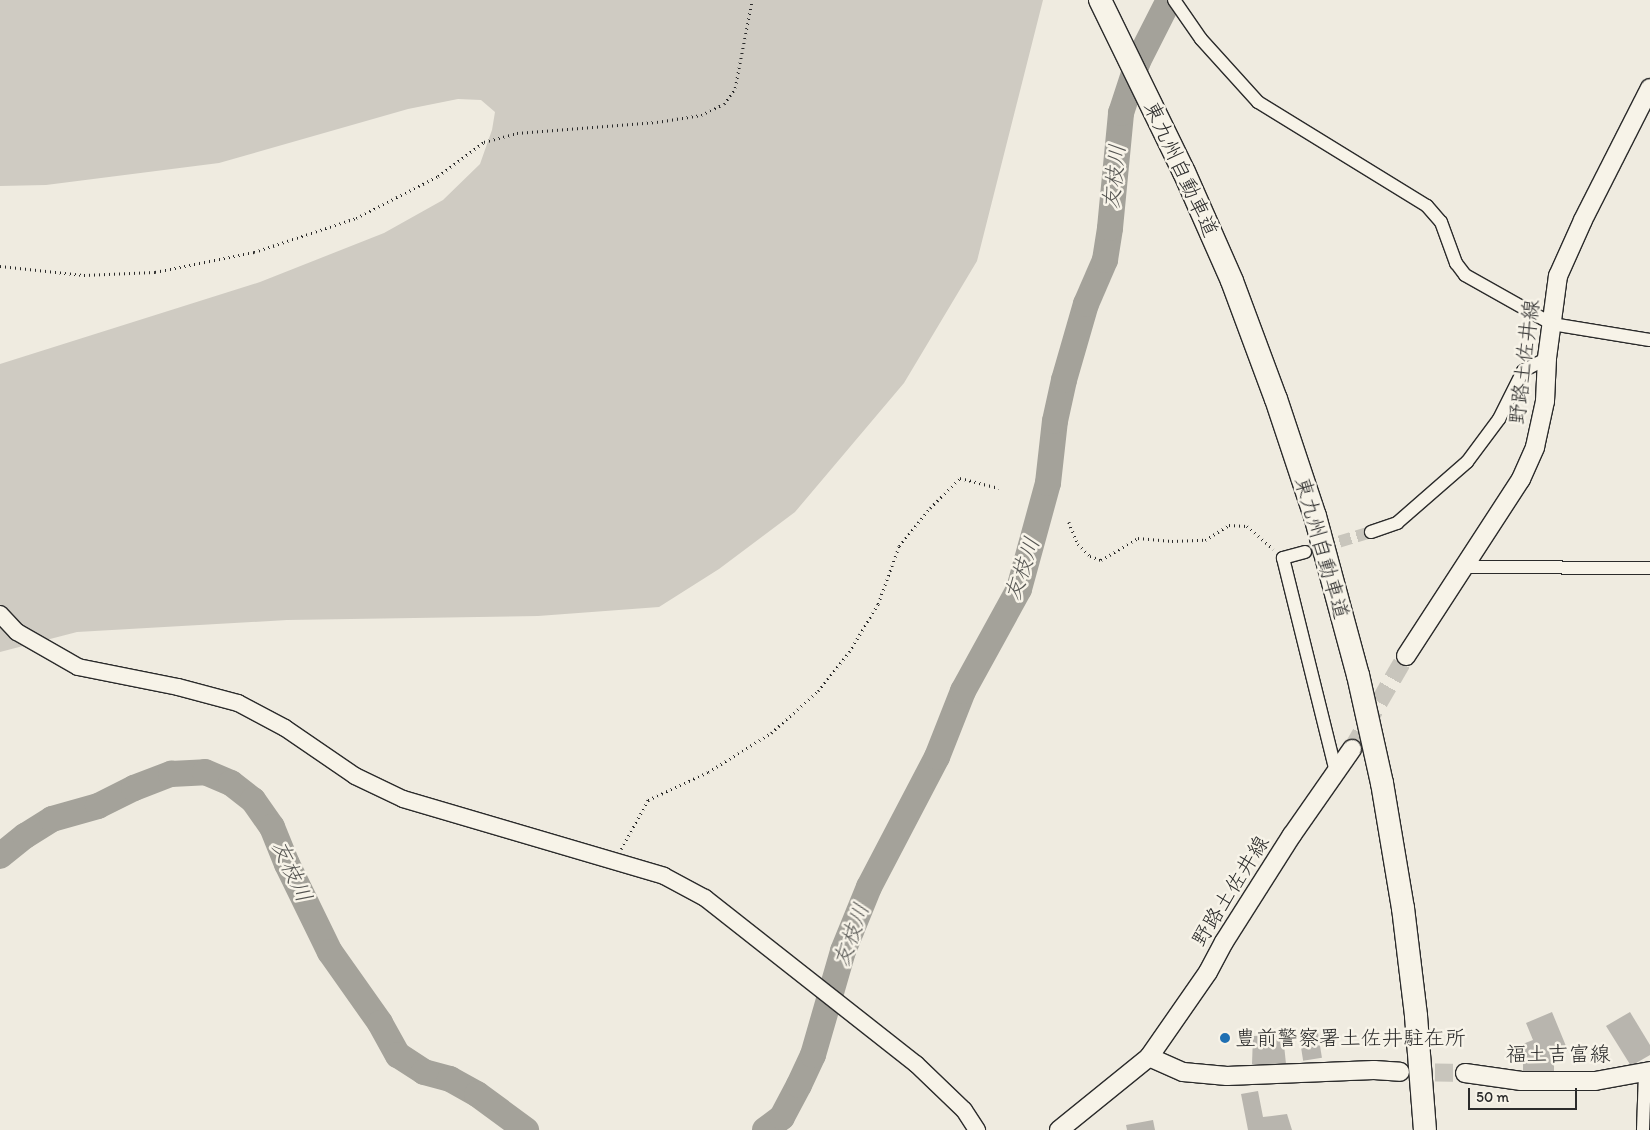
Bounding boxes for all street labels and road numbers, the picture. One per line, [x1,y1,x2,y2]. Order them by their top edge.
street label: 東九州自動車道 [1139,97,1223,241]
street label: 野路土佐井線 [1504,298,1544,426]
street label: 東九州自動車道 [1290,474,1354,622]
street label: 野路土佐井線 [1186,831,1274,951]
street label: 福土吉富線 [1506,1041,1610,1067]

